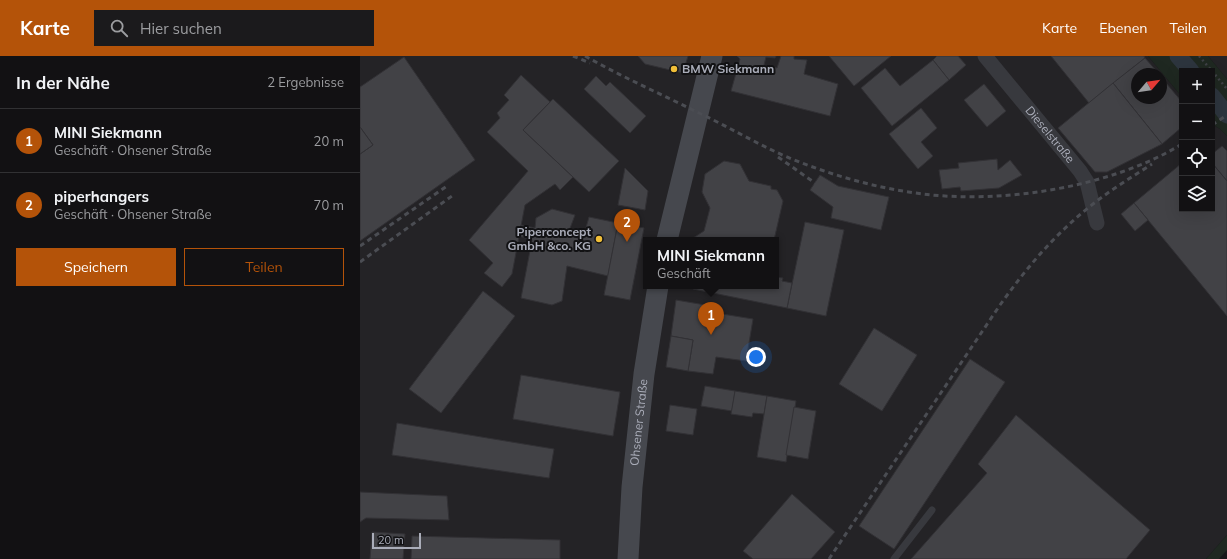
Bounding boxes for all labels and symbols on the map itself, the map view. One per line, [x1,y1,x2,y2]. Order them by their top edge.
place label: BMW Siekmann [682,61,774,76]
marker: BMW Siekmann [669,64,679,74]
north arrow [1131,68,1167,104]
street label: Dieselstraße [1022,103,1078,166]
pin: 2 [614,209,640,242]
place label: Piperconcept GmbH &co. KG [508,224,591,253]
marker: Piperconcept GmbH &co. KG [594,234,604,244]
pin: 1 [698,302,724,335]
your location [746,347,766,367]
street label: Ohsener Straße [626,378,650,467]
scale bar [372,531,421,550]

